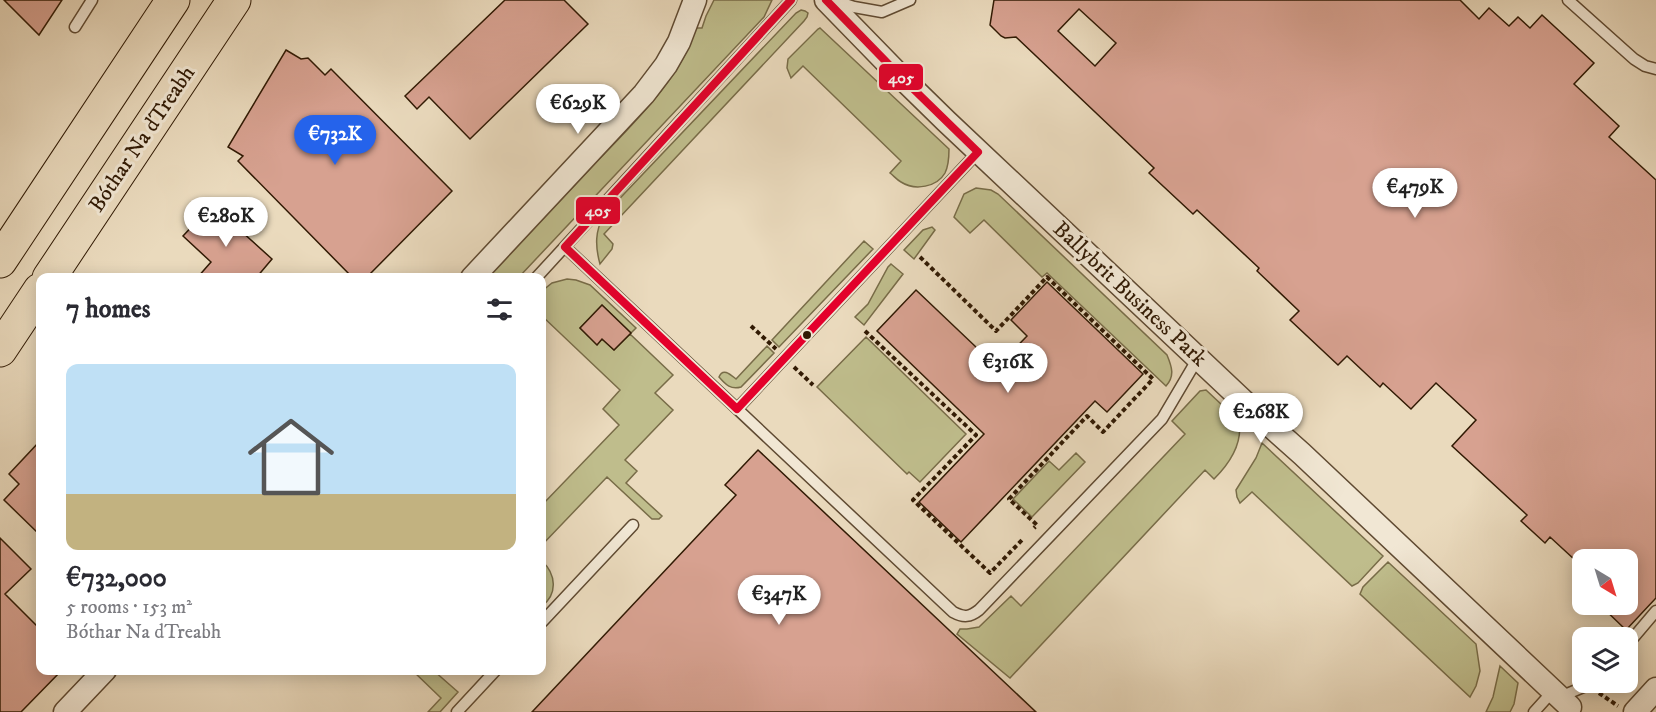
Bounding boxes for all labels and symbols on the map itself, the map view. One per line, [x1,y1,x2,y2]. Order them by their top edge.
street label: Bóthar Na dTreabh [83,60,201,217]
line badge: 405 [878,63,924,91]
text: 405 [887,68,914,88]
pin: €629K [536,84,620,135]
pin: €732K [293,115,377,166]
pin: €479K [1373,168,1457,219]
line badge: 405 [575,196,621,225]
pin: €280K [184,197,268,248]
text: 405 [584,201,611,221]
street label: Ballybrit Business Park [1047,216,1213,372]
unlabelled marker [801,329,813,341]
pin: €316K [966,343,1050,394]
pin: €268K [1219,393,1303,444]
north arrow [1572,549,1638,615]
pin: €347K [737,575,821,626]

